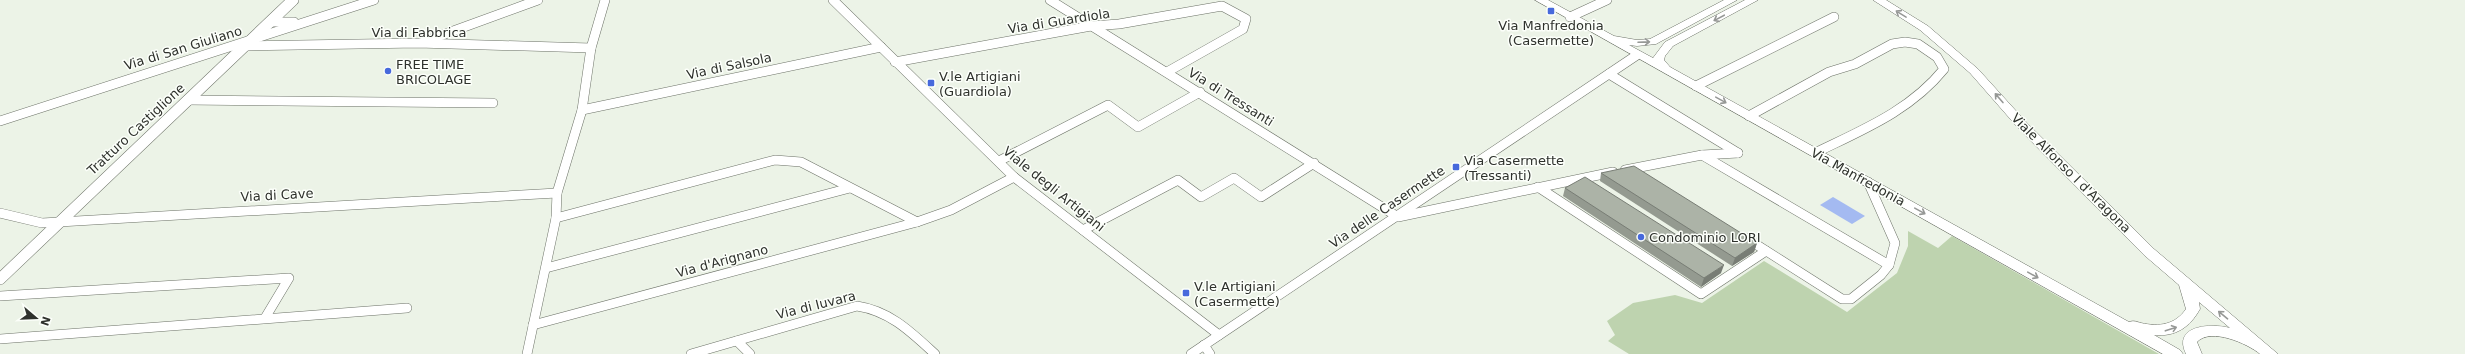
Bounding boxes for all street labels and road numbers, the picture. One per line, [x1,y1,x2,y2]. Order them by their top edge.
street label: Via di Guardiola [1007,6,1111,36]
street label: Via di San Giuliano [122,23,244,73]
street label: Via di Fabbrica [371,25,467,40]
street label: Via di Salsola [685,50,773,82]
street label: Via di Tressanti [1186,65,1276,129]
street label: Tratturo Castiglione [84,80,188,179]
street label: Viale Alfonso I d'Aragona [2008,110,2134,236]
street label: Viale degli Artigiani [1000,143,1108,235]
street label: Via Manfredonia [1808,145,1908,209]
street label: Via delle Casermette [1327,163,1447,251]
street label: Via di Cave [240,186,314,204]
street label: Via d'Arignano [674,241,770,280]
street label: Via di Iuvara [775,288,857,322]

